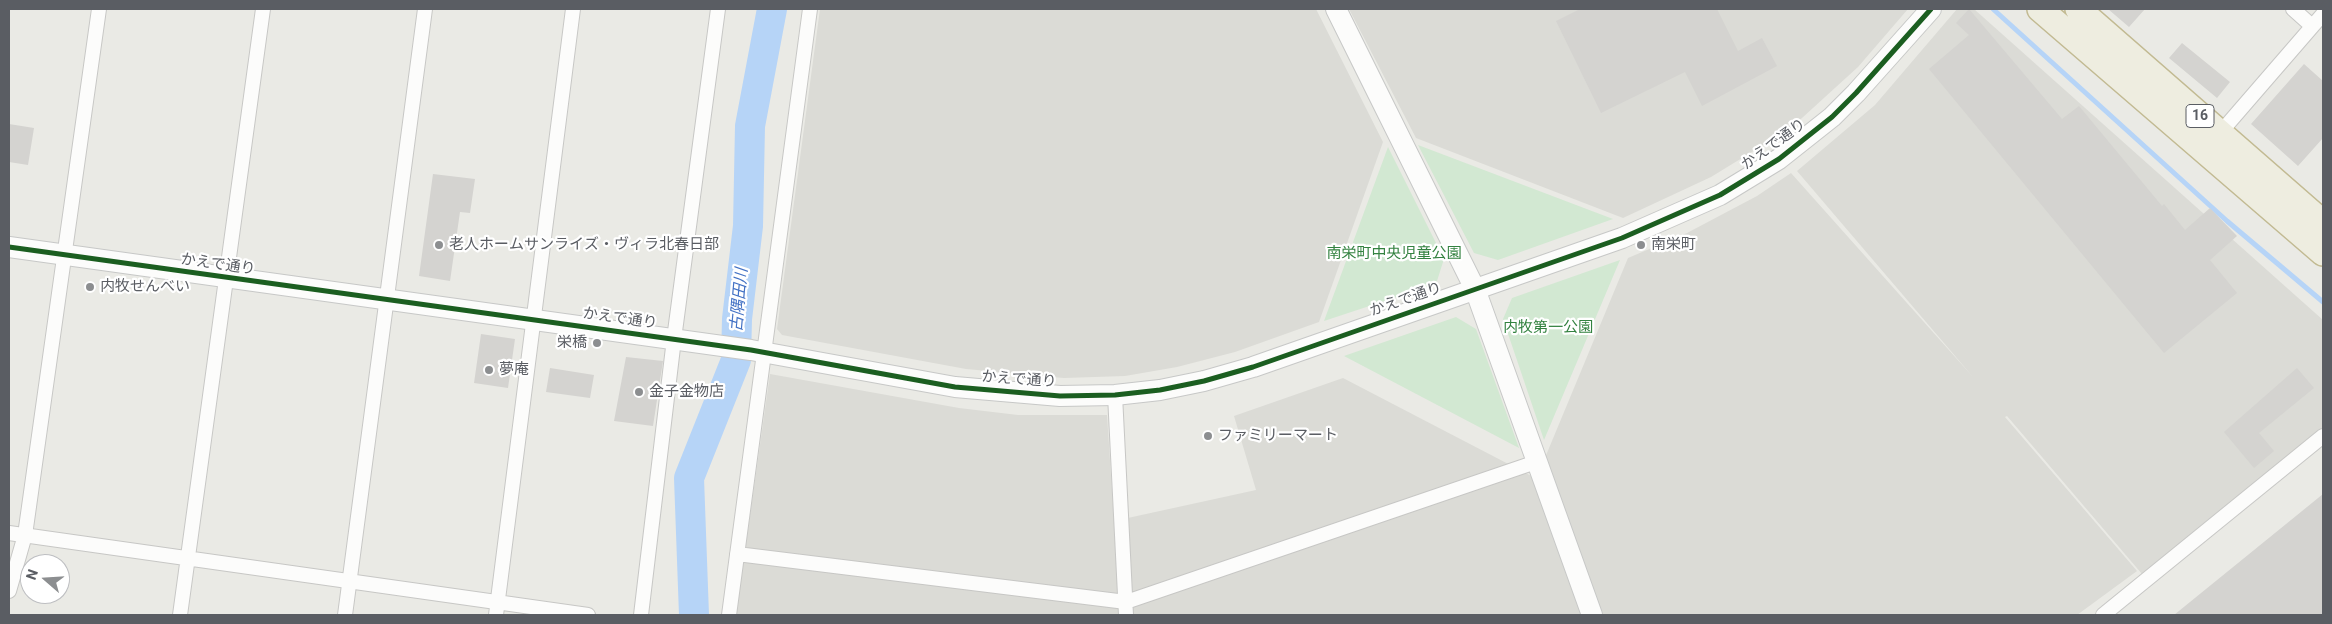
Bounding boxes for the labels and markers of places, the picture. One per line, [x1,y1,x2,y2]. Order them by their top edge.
place label: 老人ホームサンライズ・ヴィラ北春日部 [449,236,719,254]
place label: 南栄町 [1651,236,1696,254]
marker: 老人ホームサンライズ・ヴィラ北春日部 [433,239,445,251]
marker: 南栄町 [1635,239,1647,251]
place label: 内牧せんべい [100,278,190,296]
marker: 内牧せんべい [84,281,96,293]
place label: 栄橋 [557,334,587,352]
marker: 栄橋 [591,337,603,349]
place label: 夢庵 [499,361,529,379]
marker: 夢庵 [483,364,495,376]
place label: 金子金物店 [649,383,724,401]
marker: 金子金物店 [633,386,645,398]
place label: ファミリーマート [1218,427,1338,445]
marker: ファミリーマート [1202,430,1214,442]

